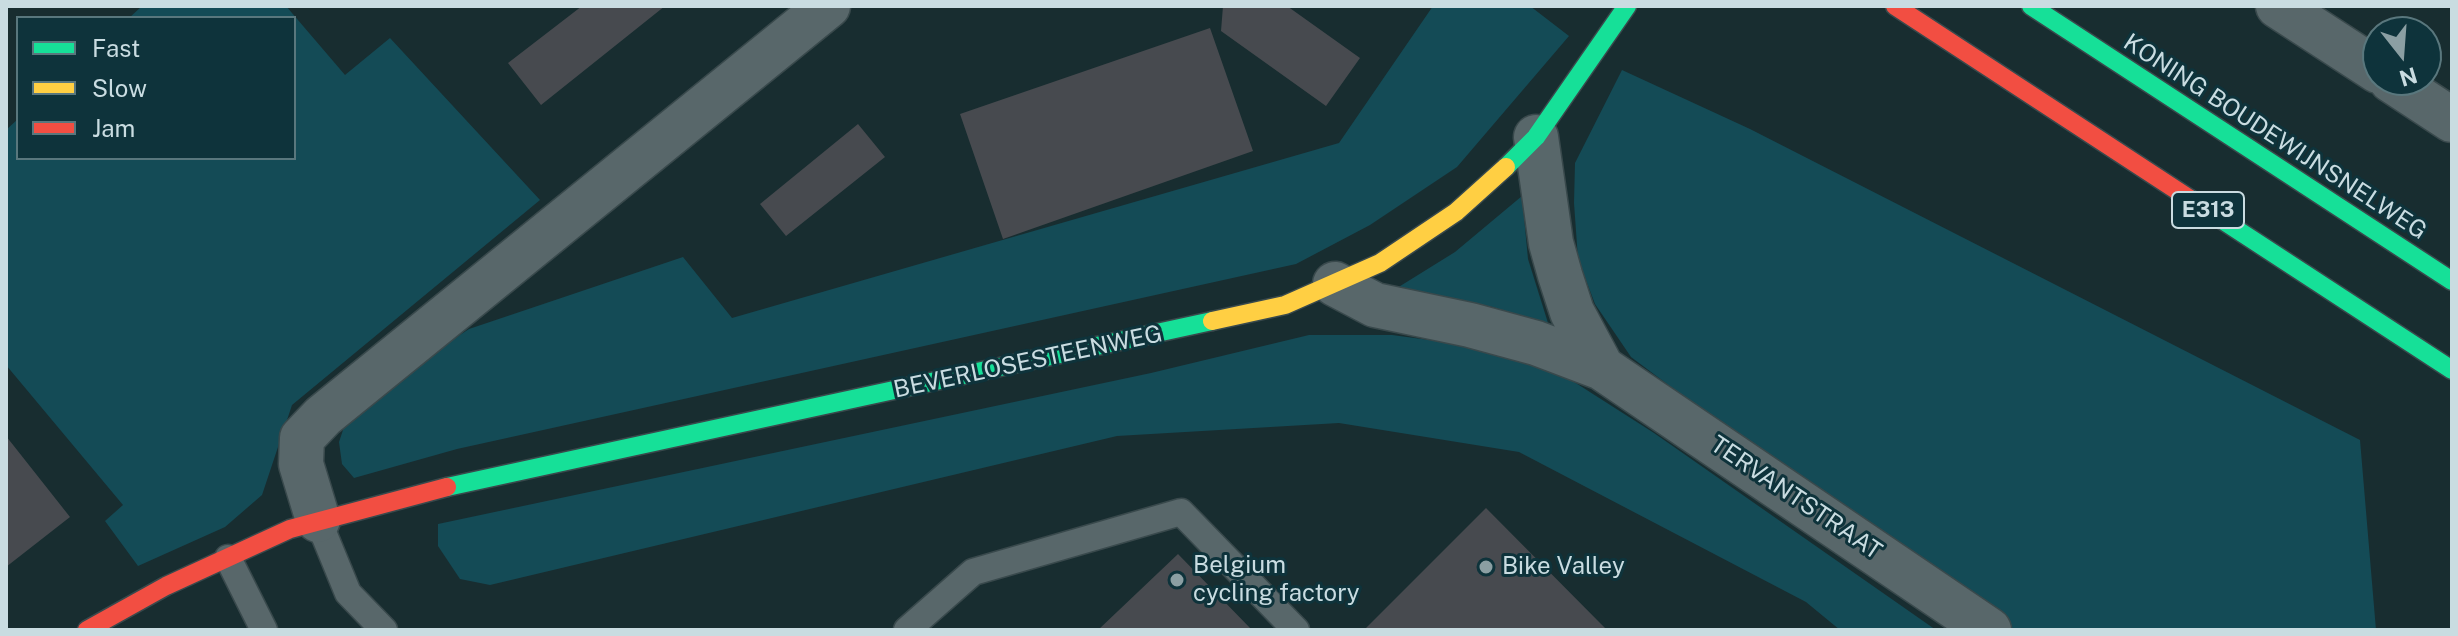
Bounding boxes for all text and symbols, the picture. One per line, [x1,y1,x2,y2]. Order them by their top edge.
legend [16,16,296,160]
north arrow [2362,16,2442,96]
street label: KONING BOUDEWIJNSNELWEG [2118,28,2432,246]
text: Fast [92,34,140,62]
text: Slow [92,74,147,102]
text: Jam [92,114,135,142]
road number: E313 [2172,192,2244,228]
street label: BEVERLOSESTEENWEG [891,319,1165,405]
street label: TERVANTSTRAAT [1705,430,1887,566]
place label: Belgium cycling factory [1193,552,1360,608]
place label: Bike Valley [1502,553,1625,581]
marker: Bike Valley [1477,558,1495,576]
marker: Belgium cycling factory [1168,571,1186,589]

